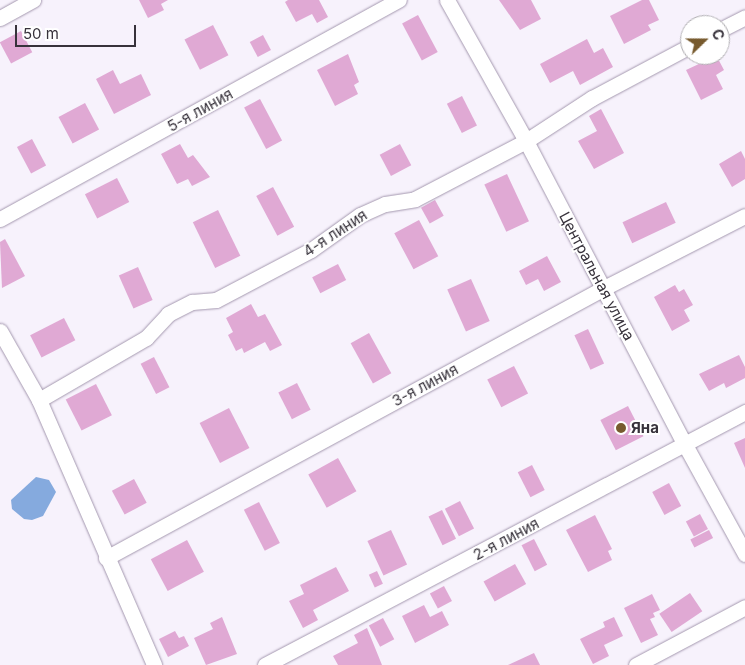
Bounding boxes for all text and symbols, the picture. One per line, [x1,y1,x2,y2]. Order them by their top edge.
scale bar [18,15,139,47]
north arrow [680,15,730,65]
text: 50 m [23,24,59,43]
text: С [709,27,728,43]
street label: 5-я линия [164,85,236,135]
street label: 4-я линия [300,206,370,260]
street label: Центральная улица [556,209,638,343]
street label: 3-я линия [389,360,461,410]
place label: Яна [631,419,659,437]
marker: Яна [615,422,627,434]
street label: 2-я линия [470,514,542,564]

